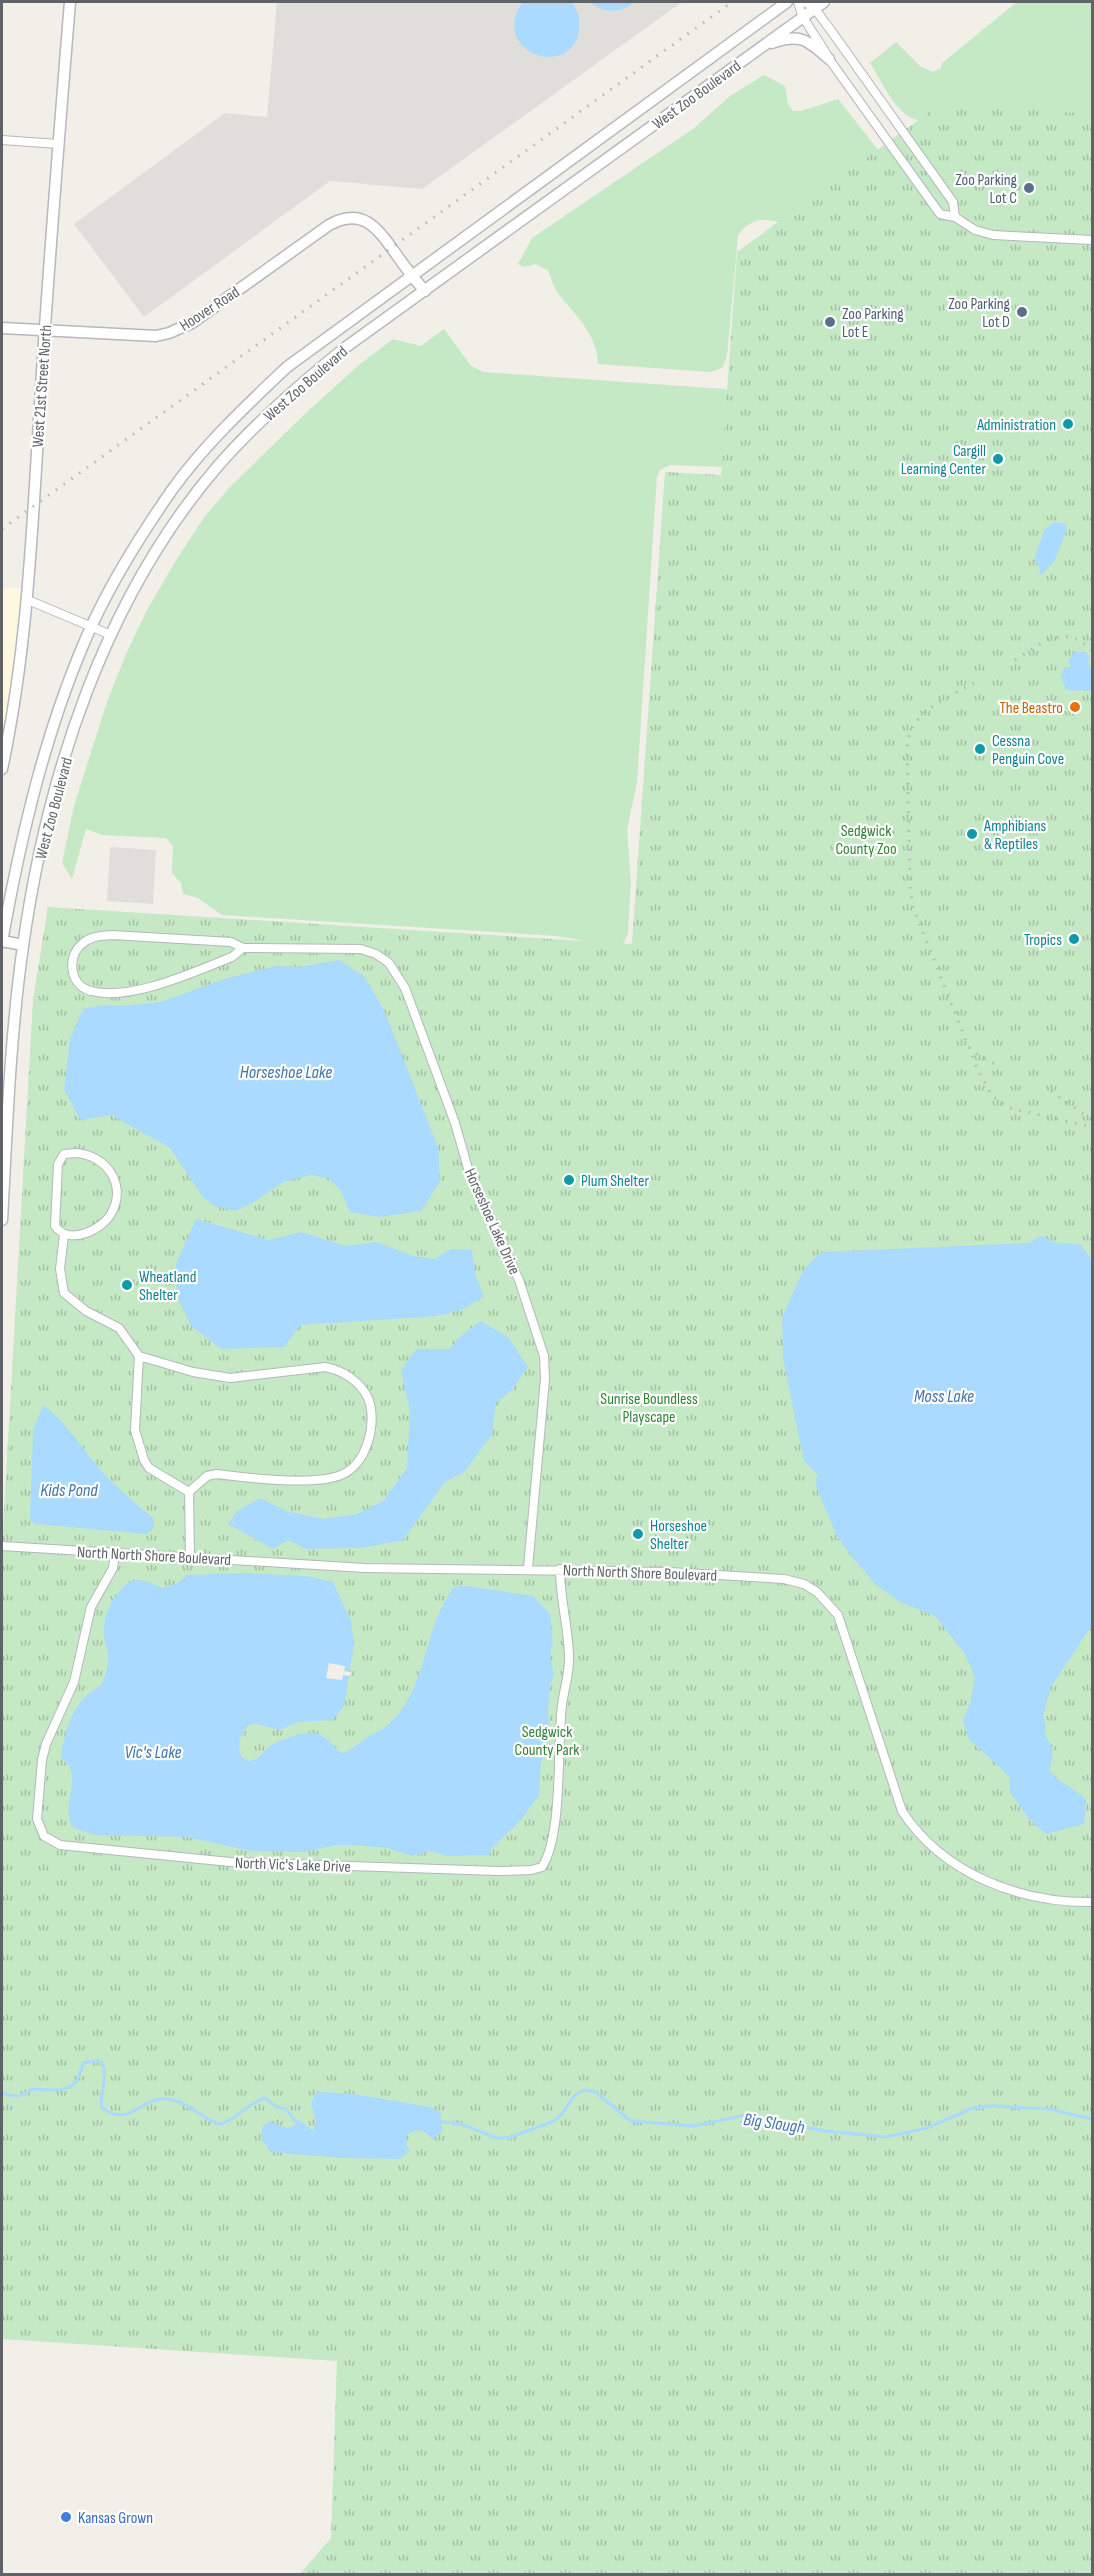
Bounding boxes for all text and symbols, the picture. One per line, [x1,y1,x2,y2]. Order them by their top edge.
street label: West Zoo Boulevard [649,57,745,134]
place label: Zoo Parking Lot C [955,171,1017,208]
marker: Zoo Parking Lot C [1022,181,1036,195]
street label: Hoover Road [176,283,243,336]
place label: Zoo Parking Lot D [948,295,1010,332]
place label: Zoo Parking Lot E [842,305,904,342]
marker: Zoo Parking Lot D [1015,305,1029,319]
marker: Zoo Parking Lot E [823,315,837,329]
street label: West 21st Street North [29,324,56,448]
street label: West Zoo Boulevard [260,343,352,426]
place label: Administration [976,416,1056,435]
marker: Administration [1061,417,1075,431]
place label: Cargill Learning Center [901,442,986,479]
marker: Cargill Learning Center [991,452,1005,466]
place label: The Beastro [1000,699,1063,718]
marker: The Beastro [1068,700,1082,714]
place label: Cessna Penguin Cove [992,732,1064,769]
marker: Cessna Penguin Cove [973,742,987,756]
street label: West Zoo Boulevard [32,755,77,861]
place label: Amphibians & Reptiles [983,817,1046,854]
park label: Sedgwick County Zoo [835,822,897,859]
marker: Amphibians & Reptiles [965,827,979,841]
place label: Tropics [1024,931,1062,950]
marker: Tropics [1067,932,1081,946]
water label: Horseshoe Lake [240,1062,332,1083]
street label: Horseshoe Lake Drive [460,1166,524,1278]
place label: Plum Shelter [581,1172,650,1191]
marker: Plum Shelter [562,1173,576,1187]
place label: Wheatland Shelter [139,1268,196,1305]
marker: Wheatland Shelter [120,1278,134,1292]
water label: Moss Lake [914,1386,974,1407]
park label: Sunrise Boundless Playscape [600,1390,698,1427]
water label: Kids Pond [40,1480,98,1501]
place label: Horseshoe Shelter [650,1517,707,1554]
marker: Horseshoe Shelter [631,1527,645,1541]
street label: North North Shore Boulevard [76,1543,231,1570]
street label: North North Shore Boulevard [563,1561,717,1586]
park label: Sedgwick County Park [515,1723,579,1760]
water label: Vic's Lake [124,1742,182,1763]
street label: North Vic's Lake Drive [235,1854,351,1877]
water label: Big Slough [742,2109,806,2138]
place label: Kansas Grown [78,2509,153,2528]
marker: Kansas Grown [59,2510,73,2524]

